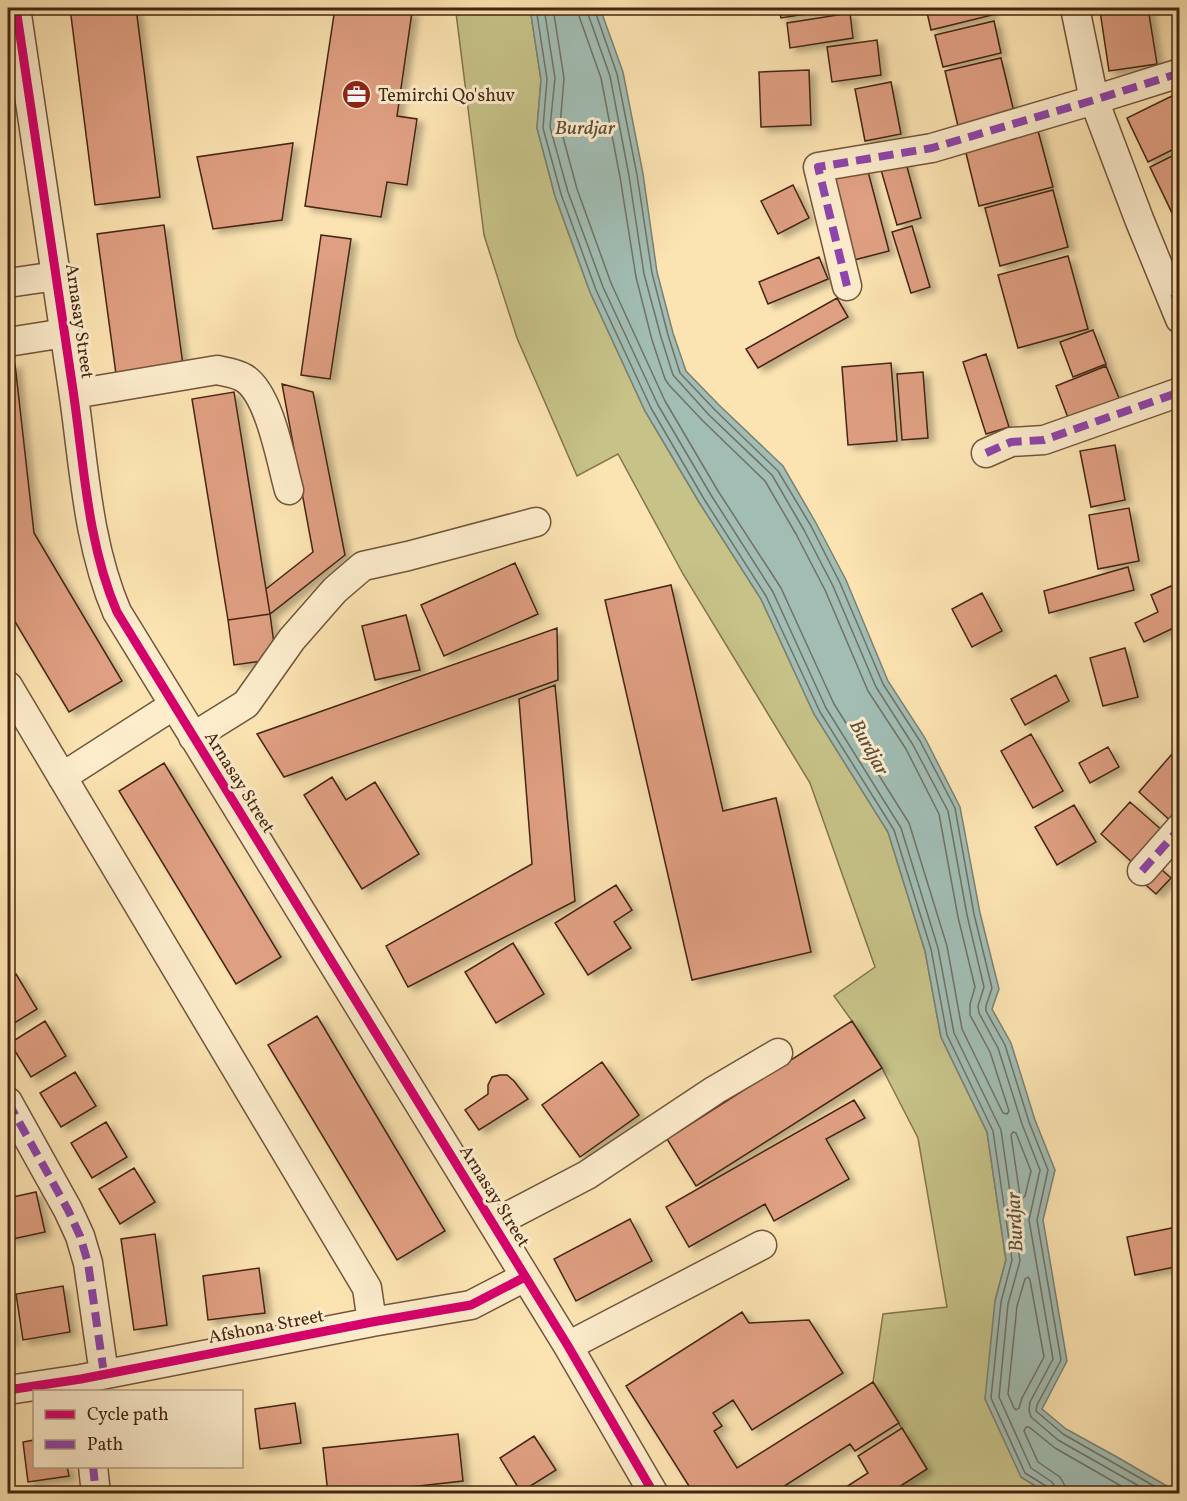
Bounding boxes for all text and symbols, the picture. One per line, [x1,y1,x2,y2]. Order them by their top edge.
office icon: Temirchi Qo'shuv [341,79,373,111]
place label: Temirchi Qo'shuv [378,84,515,109]
water label: Burdjar [555,115,616,143]
street label: Arnasay Street [58,262,99,380]
water label: Burdjar [841,715,895,782]
street label: Arnasay Street [197,727,280,839]
street label: Arnasay Street [452,1141,535,1253]
water label: Burdjar [1000,1191,1032,1253]
street label: Afshona Street [206,1304,326,1351]
legend [33,1390,243,1468]
text: Cycle path [87,1403,169,1428]
text: Path [87,1433,123,1458]

